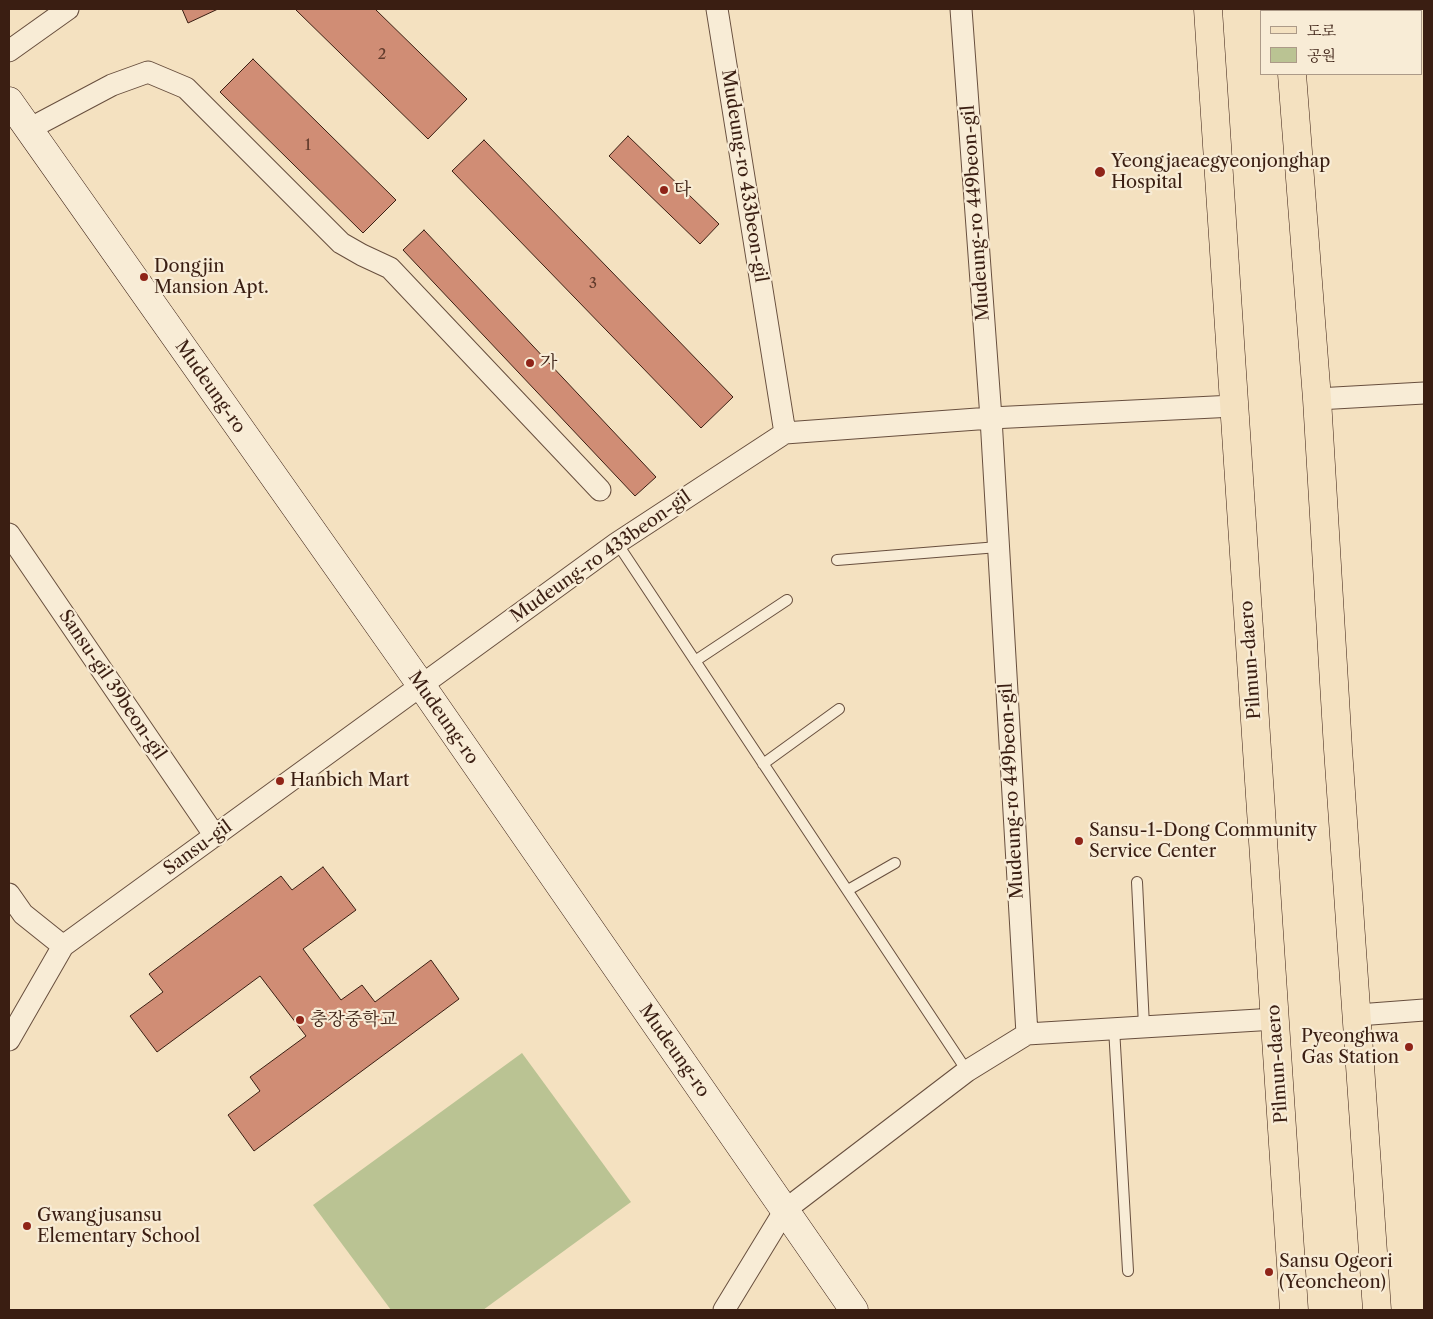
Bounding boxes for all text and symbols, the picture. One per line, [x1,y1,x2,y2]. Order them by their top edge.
legend [1260,10,1423,75]
text: 도로 [1307,21,1336,40]
house number: 2 [378,46,386,64]
text: 공원 [1307,46,1336,65]
street label: Mudeung-ro 433beon-gil [716,68,772,284]
street label: Mudeung-ro 449beon-gil [958,104,994,322]
house number: 1 [305,137,311,155]
place label: Yeongjaeaegyeonjonghap Hospital [1111,151,1330,193]
marker: Yeongjaeaegyeonjonghap Hospital [1093,165,1107,179]
place label: 다 [674,179,691,201]
marker: 다 [658,184,670,196]
place label: Dongjin Mansion Apt. [154,256,269,298]
marker: Dongjin Mansion Apt. [138,271,150,283]
house number: 3 [589,275,597,293]
street label: Mudeung-ro [170,336,250,438]
place label: 가 [540,352,557,374]
marker: 가 [524,357,536,369]
street label: Mudeung-ro 433beon-gil [507,486,695,628]
street label: Pilmun-daero [1236,600,1266,720]
street label: Sansu-gil 39beon-gil [54,606,170,764]
street label: Mudeung-ro [403,667,483,769]
street label: Mudeung-ro 449beon-gil [996,682,1028,900]
place label: Hanbich Mart [290,770,409,792]
marker: Hanbich Mart [274,775,286,787]
street label: Sansu-gil [160,816,236,880]
place label: Sansu-1-Dong Community Service Center [1089,820,1317,862]
marker: Sansu-1-Dong Community Service Center [1073,835,1085,847]
street label: Mudeung-ro [634,1000,714,1102]
street label: Pilmun-daero [1263,1004,1293,1124]
place label: 충장중학교 [310,1009,397,1031]
marker: 충장중학교 [294,1014,306,1026]
place label: Pyeonghwa Gas Station [1301,1026,1399,1068]
marker: Pyeonghwa Gas Station [1403,1041,1415,1053]
place label: Gwangjusansu Elementary School [37,1205,200,1248]
marker: Gwangjusansu Elementary School [21,1220,33,1232]
place label: Sansu Ogeori (Yeoncheon) [1279,1251,1393,1294]
marker: Sansu Ogeori (Yeoncheon) [1263,1266,1275,1278]

